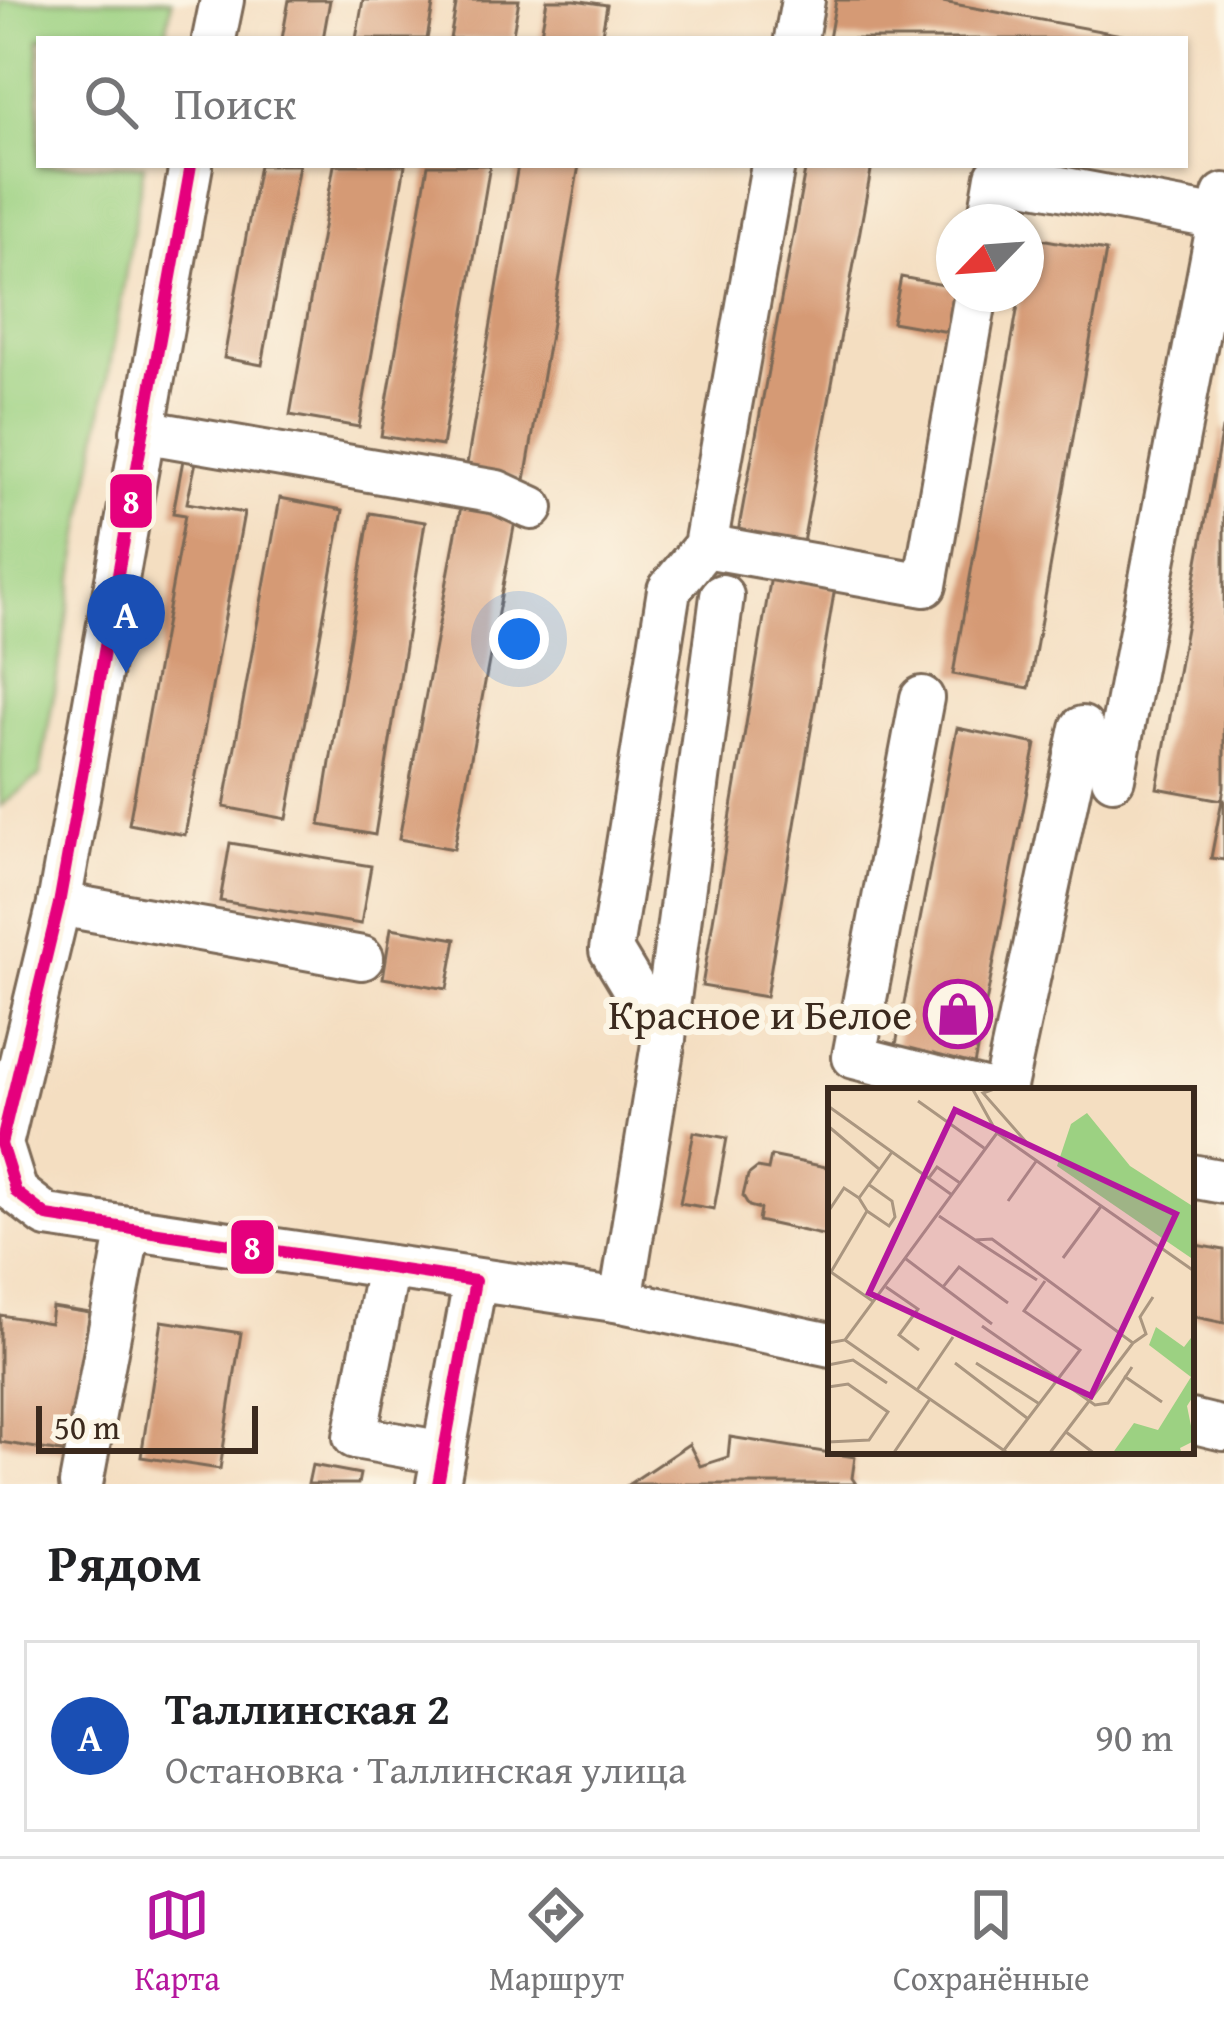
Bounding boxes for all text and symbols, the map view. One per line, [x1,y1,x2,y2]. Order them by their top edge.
search box [36,36,1188,168]
icon: search [78,69,144,135]
text: Поиск [174,70,296,135]
north arrow [936,204,1044,312]
line badge: 8 [108,472,154,530]
text: 8 [122,477,140,525]
pin: A [87,574,165,673]
your location [489,609,549,669]
shop icon: Красное и Белое [923,979,993,1049]
place label: Красное и Белое [608,983,912,1044]
inset map [828,1088,1194,1454]
line badge: 8 [229,1218,276,1276]
text: 8 [243,1223,261,1271]
scale bar [36,1400,258,1453]
text: 50 m [54,1403,120,1451]
text: Рядом [48,1525,202,1600]
text: Таллинская 2 [165,1675,450,1740]
text: A [78,1708,102,1765]
text: 90 m [1095,1708,1173,1765]
text: Остановка · Таллинская улица [165,1740,687,1797]
tab: Карта [135,1882,220,2002]
tab: Маршрут [489,1882,624,2002]
tab: Сохранённые [893,1882,1090,2002]

